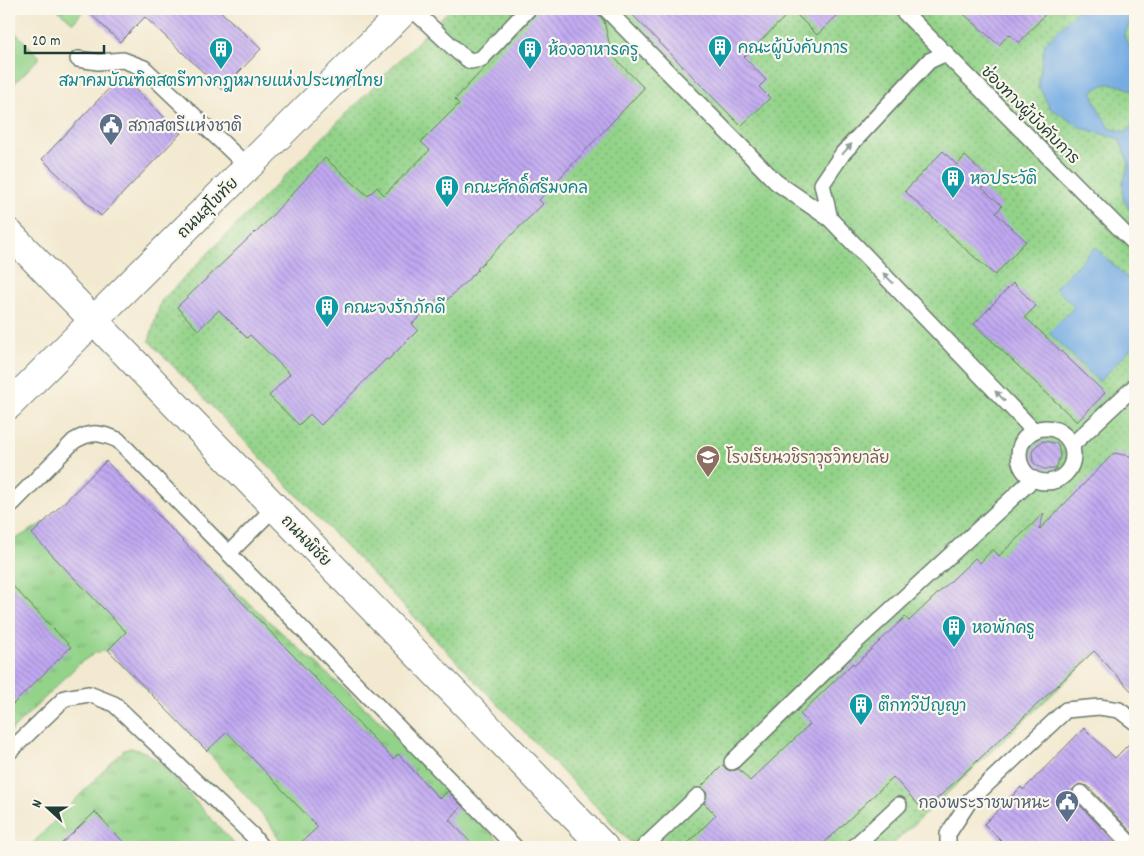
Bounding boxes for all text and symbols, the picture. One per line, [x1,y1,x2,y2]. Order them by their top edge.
scale bar [25,22,104,54]
text: 20 m [32,31,60,53]
building icon: คณะผู้บังคับการ [707,34,733,68]
building icon: สมาคมบัณฑิตสตรีทางกฎหมายแห่งประเทศไทย [208,36,234,70]
building icon: ห้องอาหารครู [517,36,543,70]
place label: คณะผู้บังคับการ [738,37,848,61]
place label: ห้องอาหารครู [548,39,638,63]
street label: ช่องทางผู้บังคับการ [975,60,1085,170]
place label: สมาคมบัณฑิตสตรีทางกฎหมายแห่งประเทศไทย [59,69,383,94]
public building icon: สภาสตรีแห่งชาติ [98,112,124,146]
place label: สภาสตรีแห่งชาติ [128,114,242,139]
one-way arrow [842,142,853,155]
building icon: หอประวัติ [940,165,966,199]
place label: หอประวัติ [970,168,1037,192]
street label: ถนนสุโขทัย [171,171,245,245]
place label: คณะศักดิ์ศรีมงคล [464,172,588,201]
building icon: คณะศักดิ์ศรีมงคล [434,174,460,208]
one-way arrow [882,273,894,285]
building icon: คณะจงรักภักดี [314,294,340,328]
place label: คณะจงรักภักดี [344,297,445,321]
one-way arrow [994,390,1006,402]
school or university icon: โรงเรียนวชิราวุธวิทยาลัย [695,444,721,478]
place label: โรงเรียนวชิราวุธวิทยาลัย [726,446,890,471]
street label: ถนนพิชัย [275,510,336,573]
building icon: หอพักครู [941,614,967,648]
place label: หอพักครู [972,617,1035,641]
building icon: ตึกทวีปัญญา [848,692,874,726]
place label: ตึกทวีปัญญา [878,695,966,719]
north arrow [22,784,72,834]
public building icon: กองพระราชพาหนะ [1054,789,1080,823]
place label: กองพระราชพาหนะ [918,793,1050,816]
text: N [27,797,48,811]

